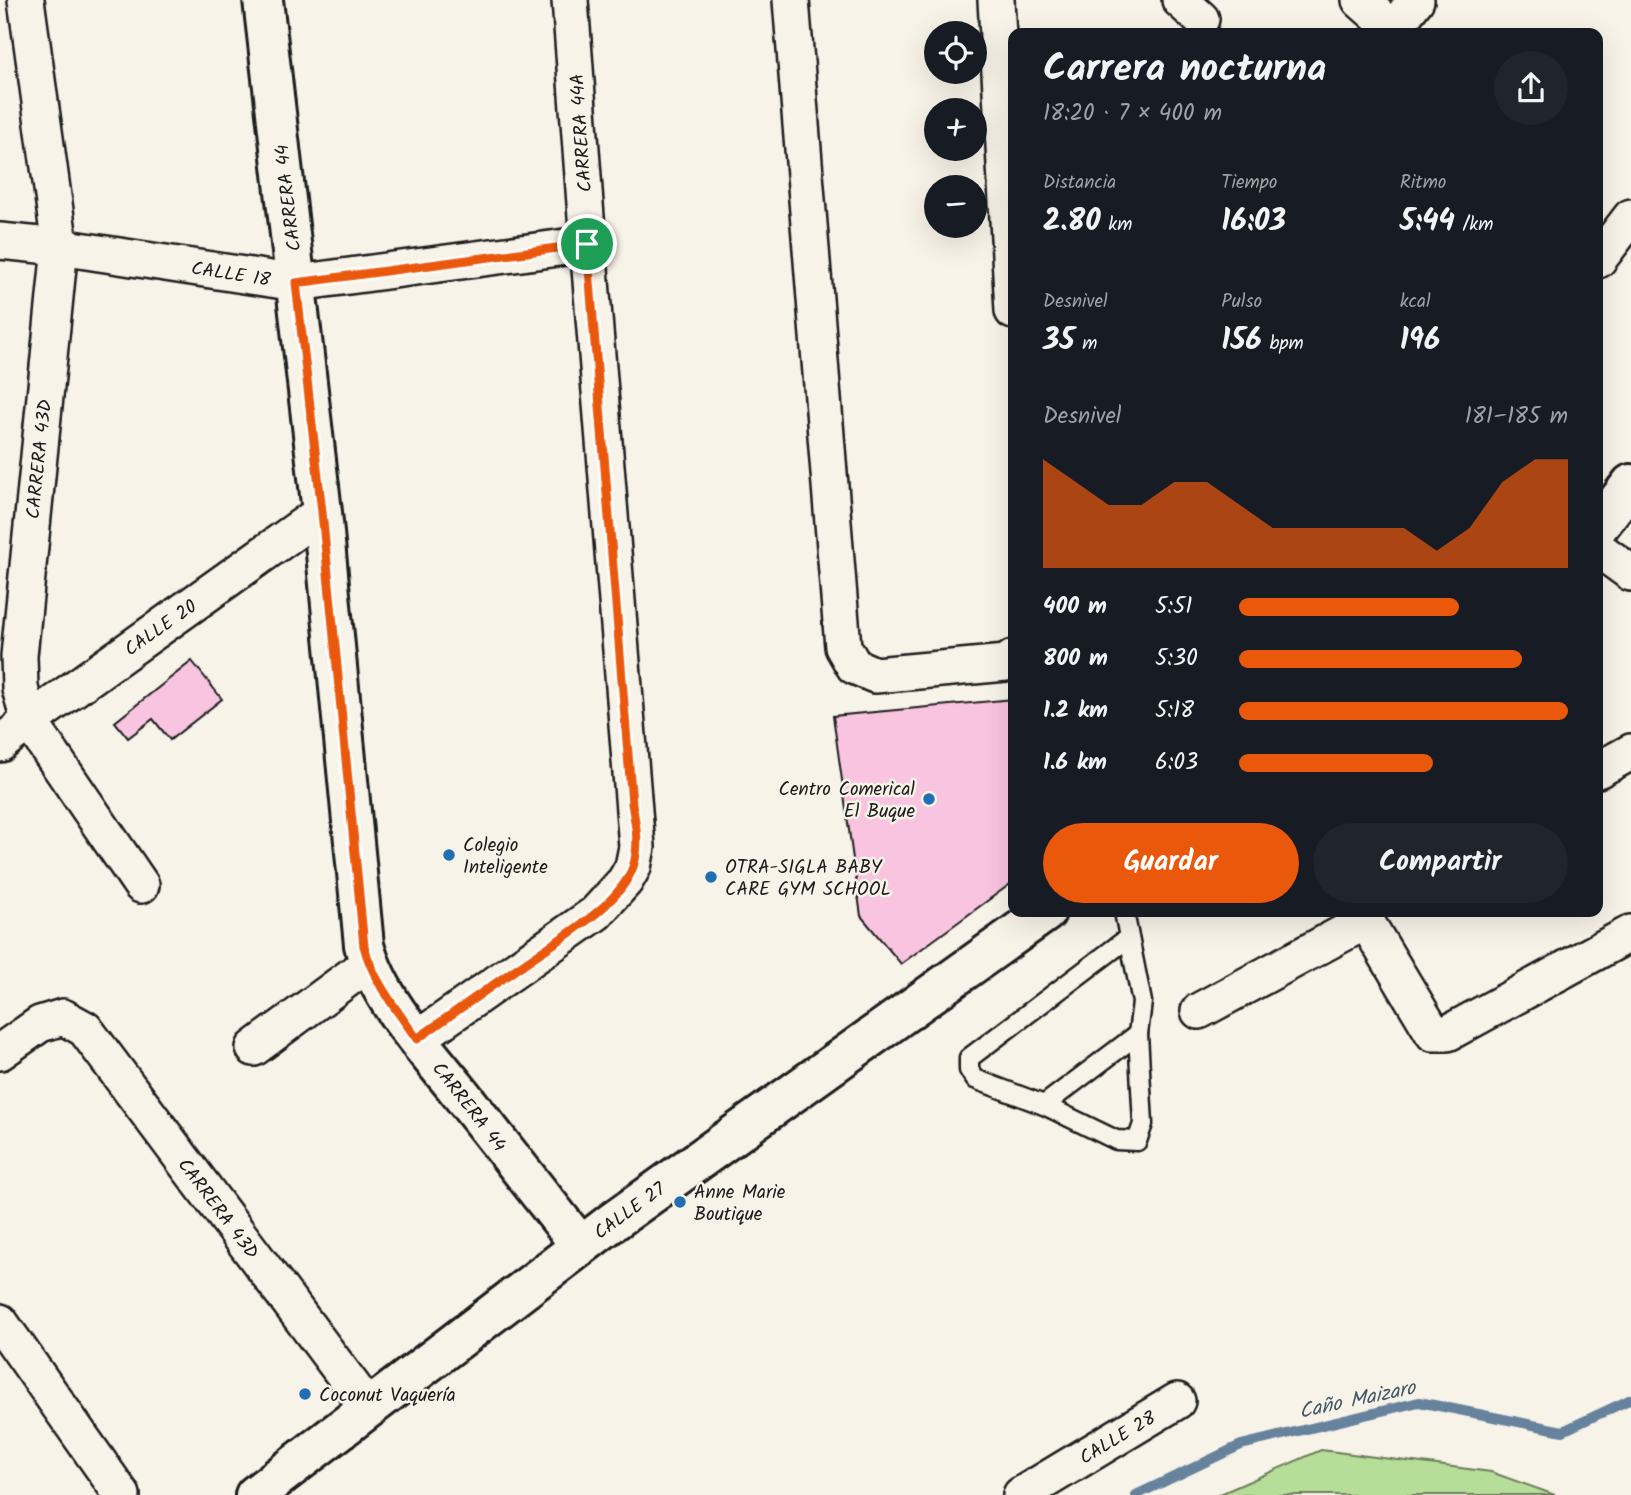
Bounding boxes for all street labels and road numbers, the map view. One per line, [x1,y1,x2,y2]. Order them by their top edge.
street label: CARRERA 44A [563,72,601,193]
street label: CARRERA 44 [268,143,310,253]
street label: CALLE 18 [189,254,273,296]
street label: CARRERA 43D [19,398,61,520]
street label: CALLE 20 [119,593,204,665]
street label: CARRERA 44 [424,1056,513,1159]
street label: CARRERA 43D [169,1152,266,1266]
street label: CALLE 27 [588,1175,673,1248]
street label: CALLE 28 [1074,1404,1163,1473]

